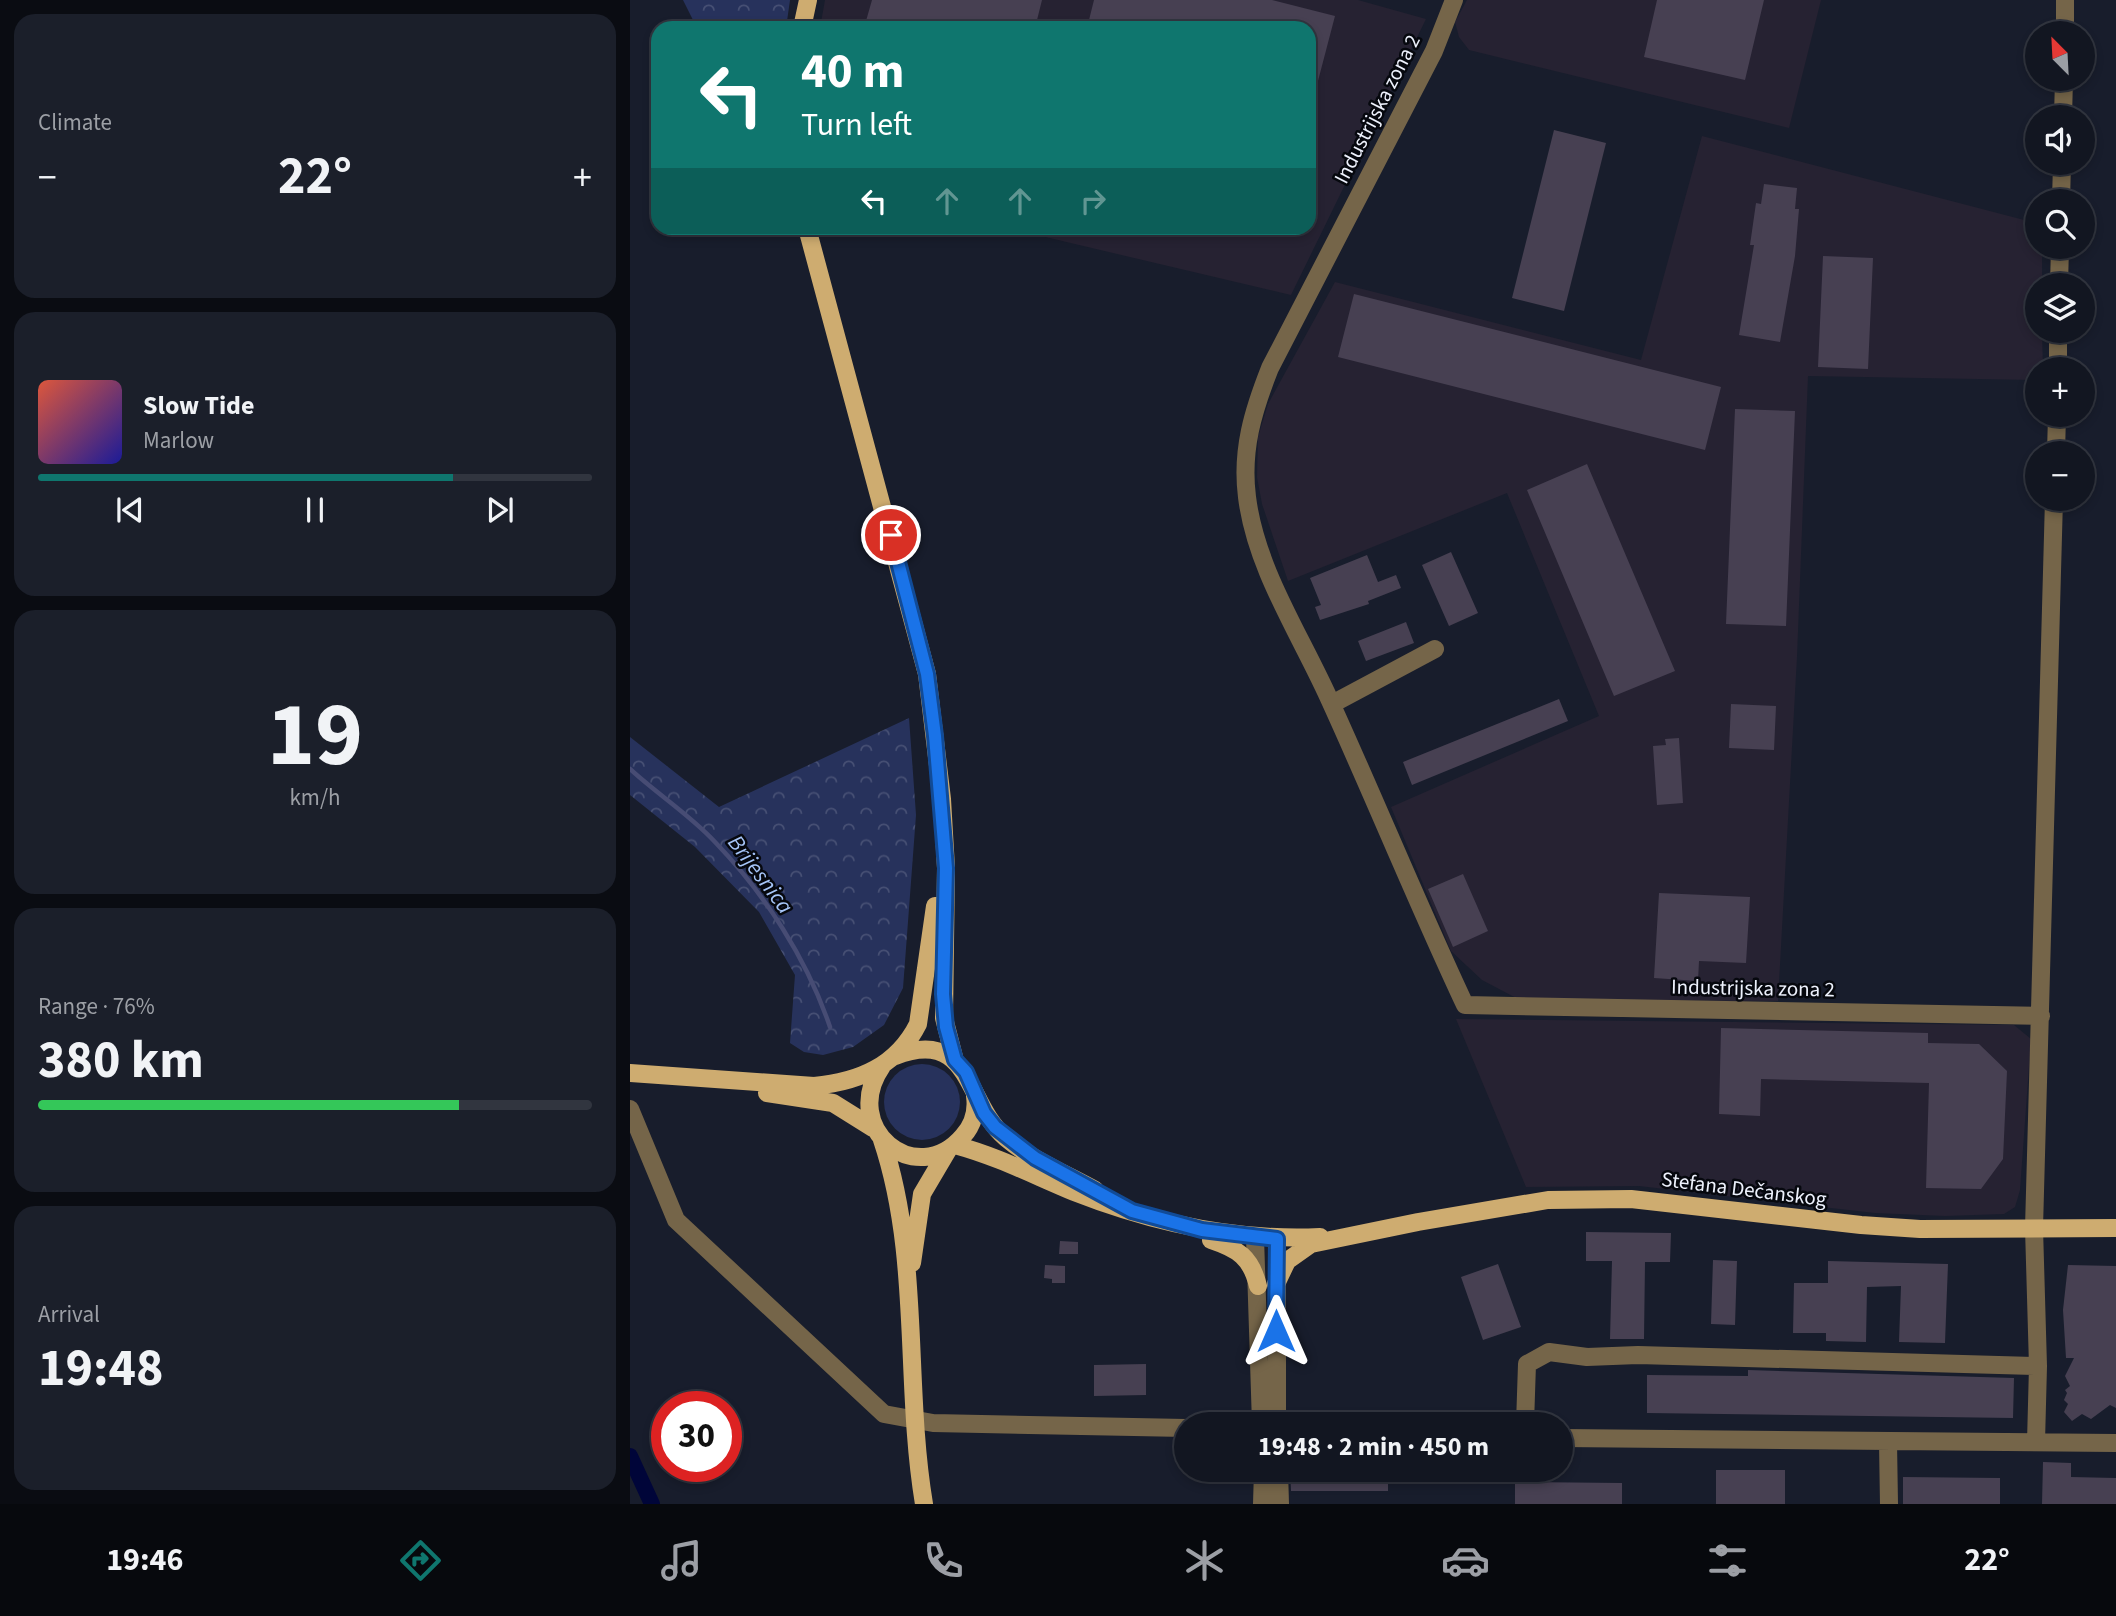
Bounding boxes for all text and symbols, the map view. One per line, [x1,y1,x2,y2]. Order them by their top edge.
north arrow [2025,21,2095,91]
map controls [2025,21,2095,511]
street label: Industrijska zona 2 [1326,29,1428,189]
text: 40 m [801,37,905,107]
icon: left [686,49,777,140]
text: Turn left [801,102,912,148]
button: sound [2025,105,2095,175]
text: Climate [38,106,112,139]
text: 22° [278,140,352,214]
text: − [38,151,57,205]
text: + [573,151,592,205]
icon: left [855,182,893,220]
icon: ahead [928,182,966,220]
icon: ahead [1001,182,1039,220]
icon: right [1074,182,1112,220]
button: search [2025,189,2095,259]
button: layers [2025,273,2095,343]
button: + [2025,357,2095,427]
text: Slow Tide [143,387,254,424]
text: Marlow [143,424,214,457]
button: − [2025,441,2095,511]
icon: previous [111,491,149,529]
icon: pause [296,491,334,529]
icon: next [481,491,519,529]
pin [861,505,921,565]
icon: arrive [872,516,910,554]
text: 19 [267,671,363,800]
text: km/h [289,781,341,814]
water label: Brijesnica [720,828,801,921]
street label: Industrijska zona 2 [1671,972,1835,1004]
text: Range · 76% [38,990,155,1023]
text: 380 km [38,1024,204,1098]
street label: Stefana Dečanskog [1660,1164,1829,1214]
position arrow [1239,1294,1313,1368]
text: Arrival [38,1298,100,1331]
text: 19:48 [38,1332,163,1406]
speed limit sign: 30 [651,1391,742,1482]
text: 19:48 · 2 min · 450 m [1258,1428,1489,1465]
icon: directions [396,1536,445,1585]
icon: music [657,1536,706,1585]
icon: phone [919,1536,968,1585]
icon: climate [1180,1536,1229,1585]
icon: car [1441,1536,1490,1585]
icon: filters [1703,1536,1752,1585]
text: 19:46 [106,1537,183,1583]
text: 22° [1964,1537,2010,1583]

